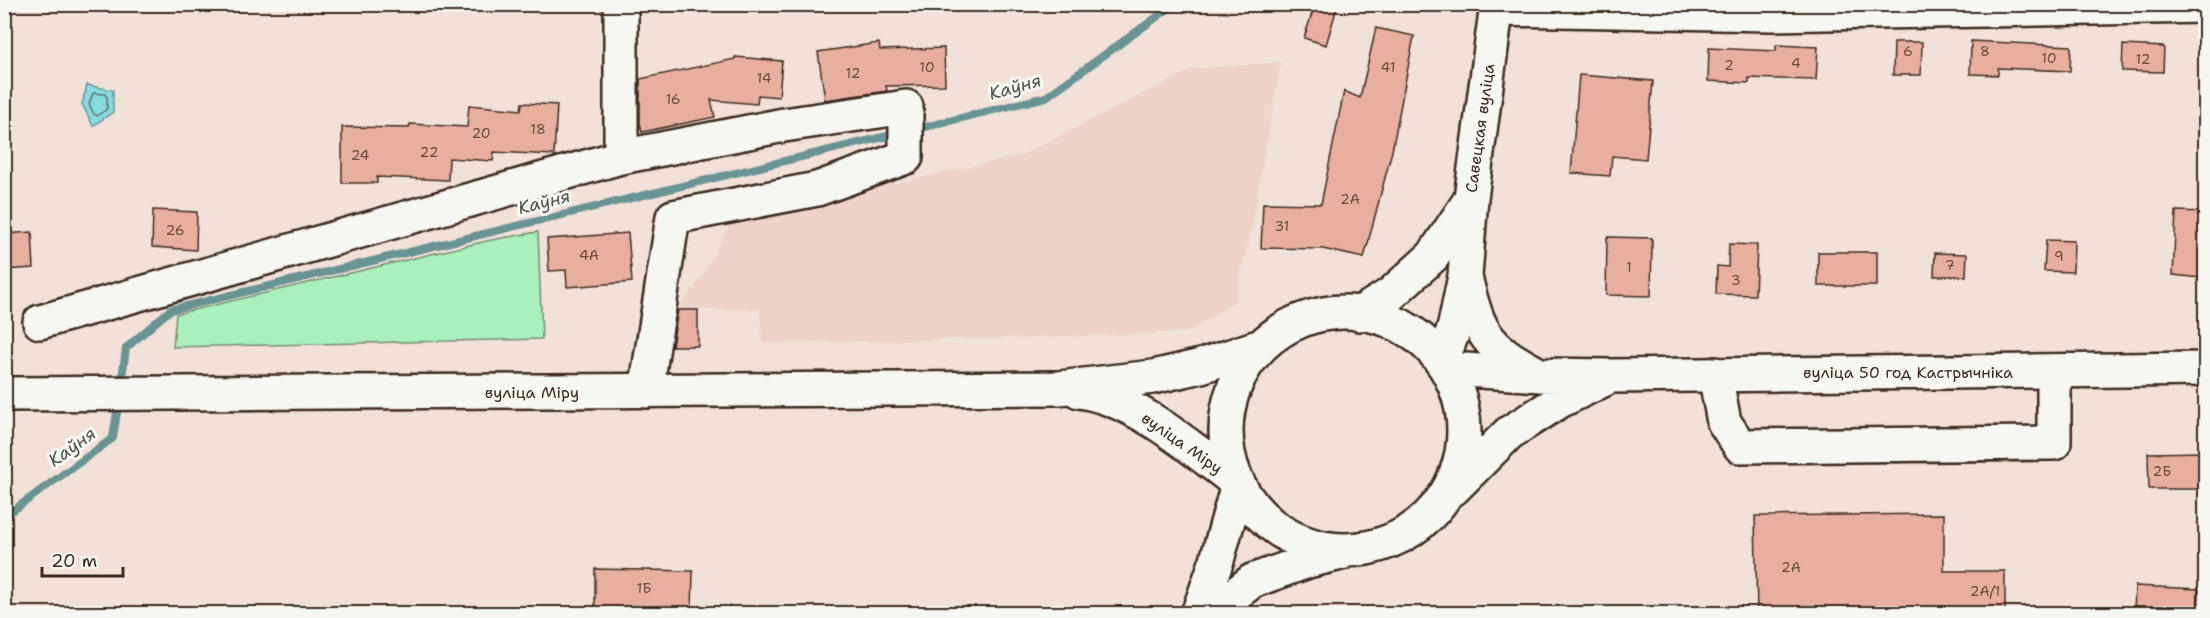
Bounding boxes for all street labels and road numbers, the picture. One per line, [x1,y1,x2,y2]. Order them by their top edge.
street label: Савецкая вуліца [1461,62,1499,194]
street label: вуліца 50 год Кастрычніка [1803,362,2013,383]
street label: вуліца Міру [485,382,579,403]
street label: вуліца Міру [1137,407,1227,479]

